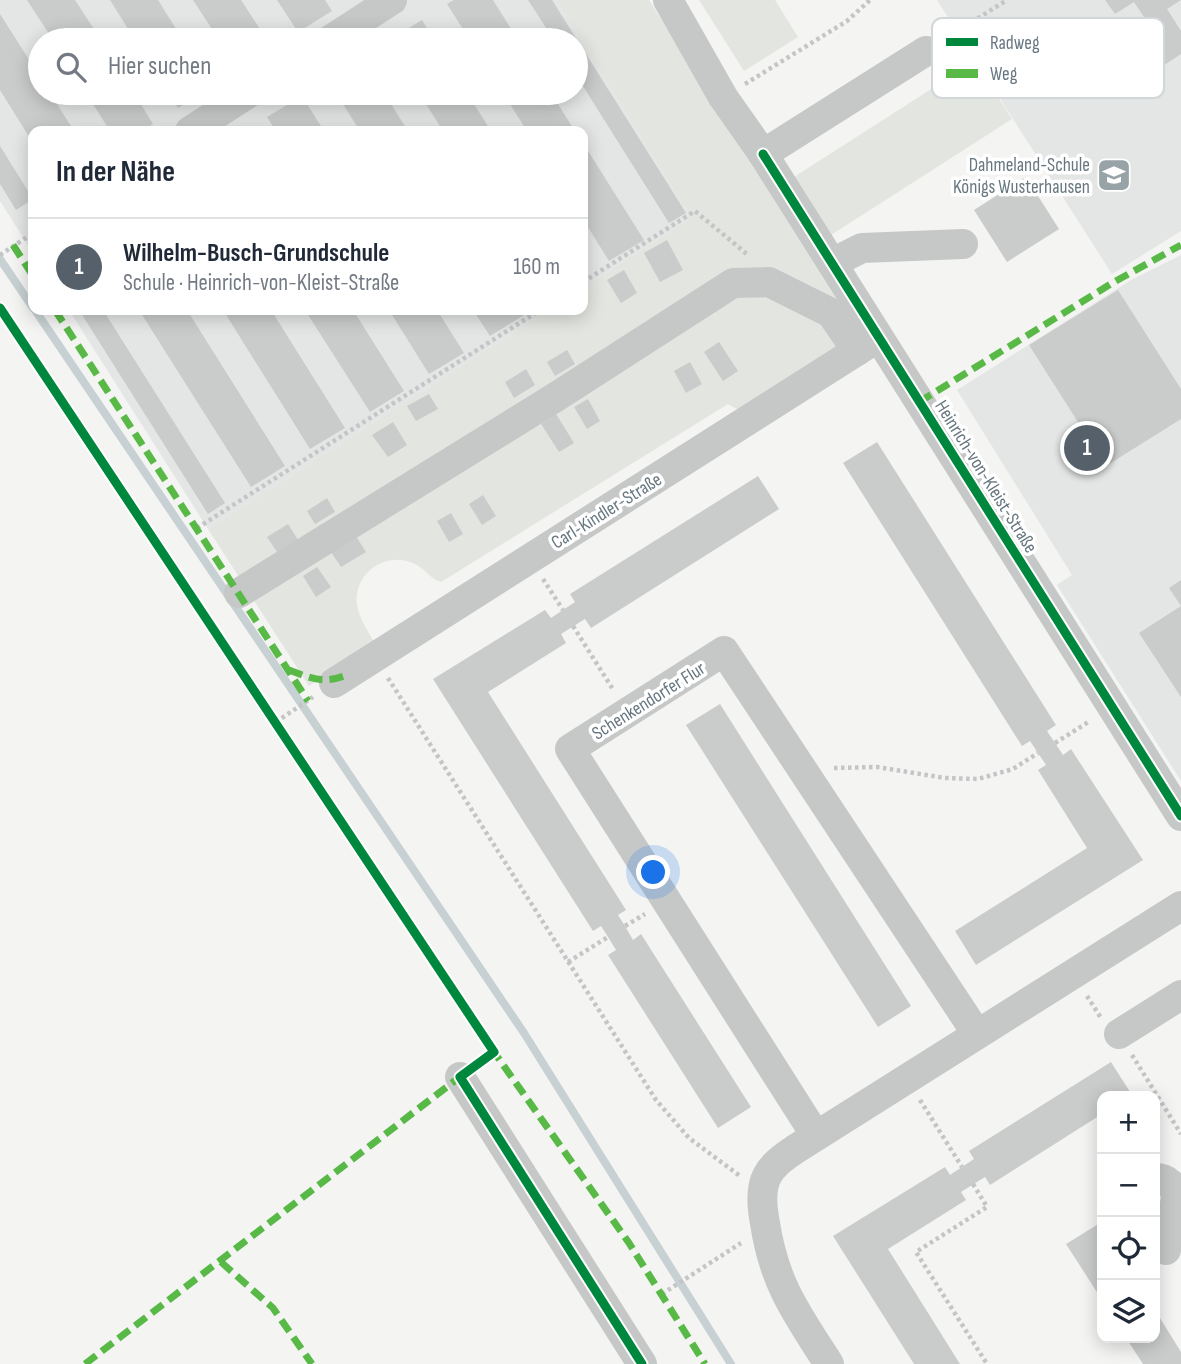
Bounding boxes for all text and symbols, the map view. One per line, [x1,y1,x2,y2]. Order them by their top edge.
legend [932,18,1164,98]
search box [28,28,588,105]
text: Radweg [990,32,1040,55]
icon: search [52,48,90,86]
text: Hier suchen [108,51,211,82]
text: Weg [990,63,1018,86]
text: In der Nähe [56,154,175,190]
place label: Dahmeland-Schule Königs Wusterhausen [953,154,1090,199]
school or university icon: Dahmeland-Schule Königs Wusterhausen [1095,156,1133,194]
text: Wilhelm-Busch-Grundschule [123,238,389,269]
text: 1 [74,253,84,281]
text: 160 m [513,253,560,281]
text: Schule · Heinrich-von-Kleist-Straße [123,269,399,297]
street label: Heinrich-von-Kleist-Straße [929,396,1042,557]
pin: 1 [1064,422,1110,474]
street label: Carl-Kindler-Straße [547,468,666,554]
street label: Schenkendorfer Flur [588,657,710,745]
your location [636,855,670,889]
map controls [1097,1091,1160,1343]
button: + [1097,1091,1160,1154]
button: − [1097,1154,1160,1217]
button: locate [1097,1217,1160,1280]
button: layers [1097,1280,1160,1343]

